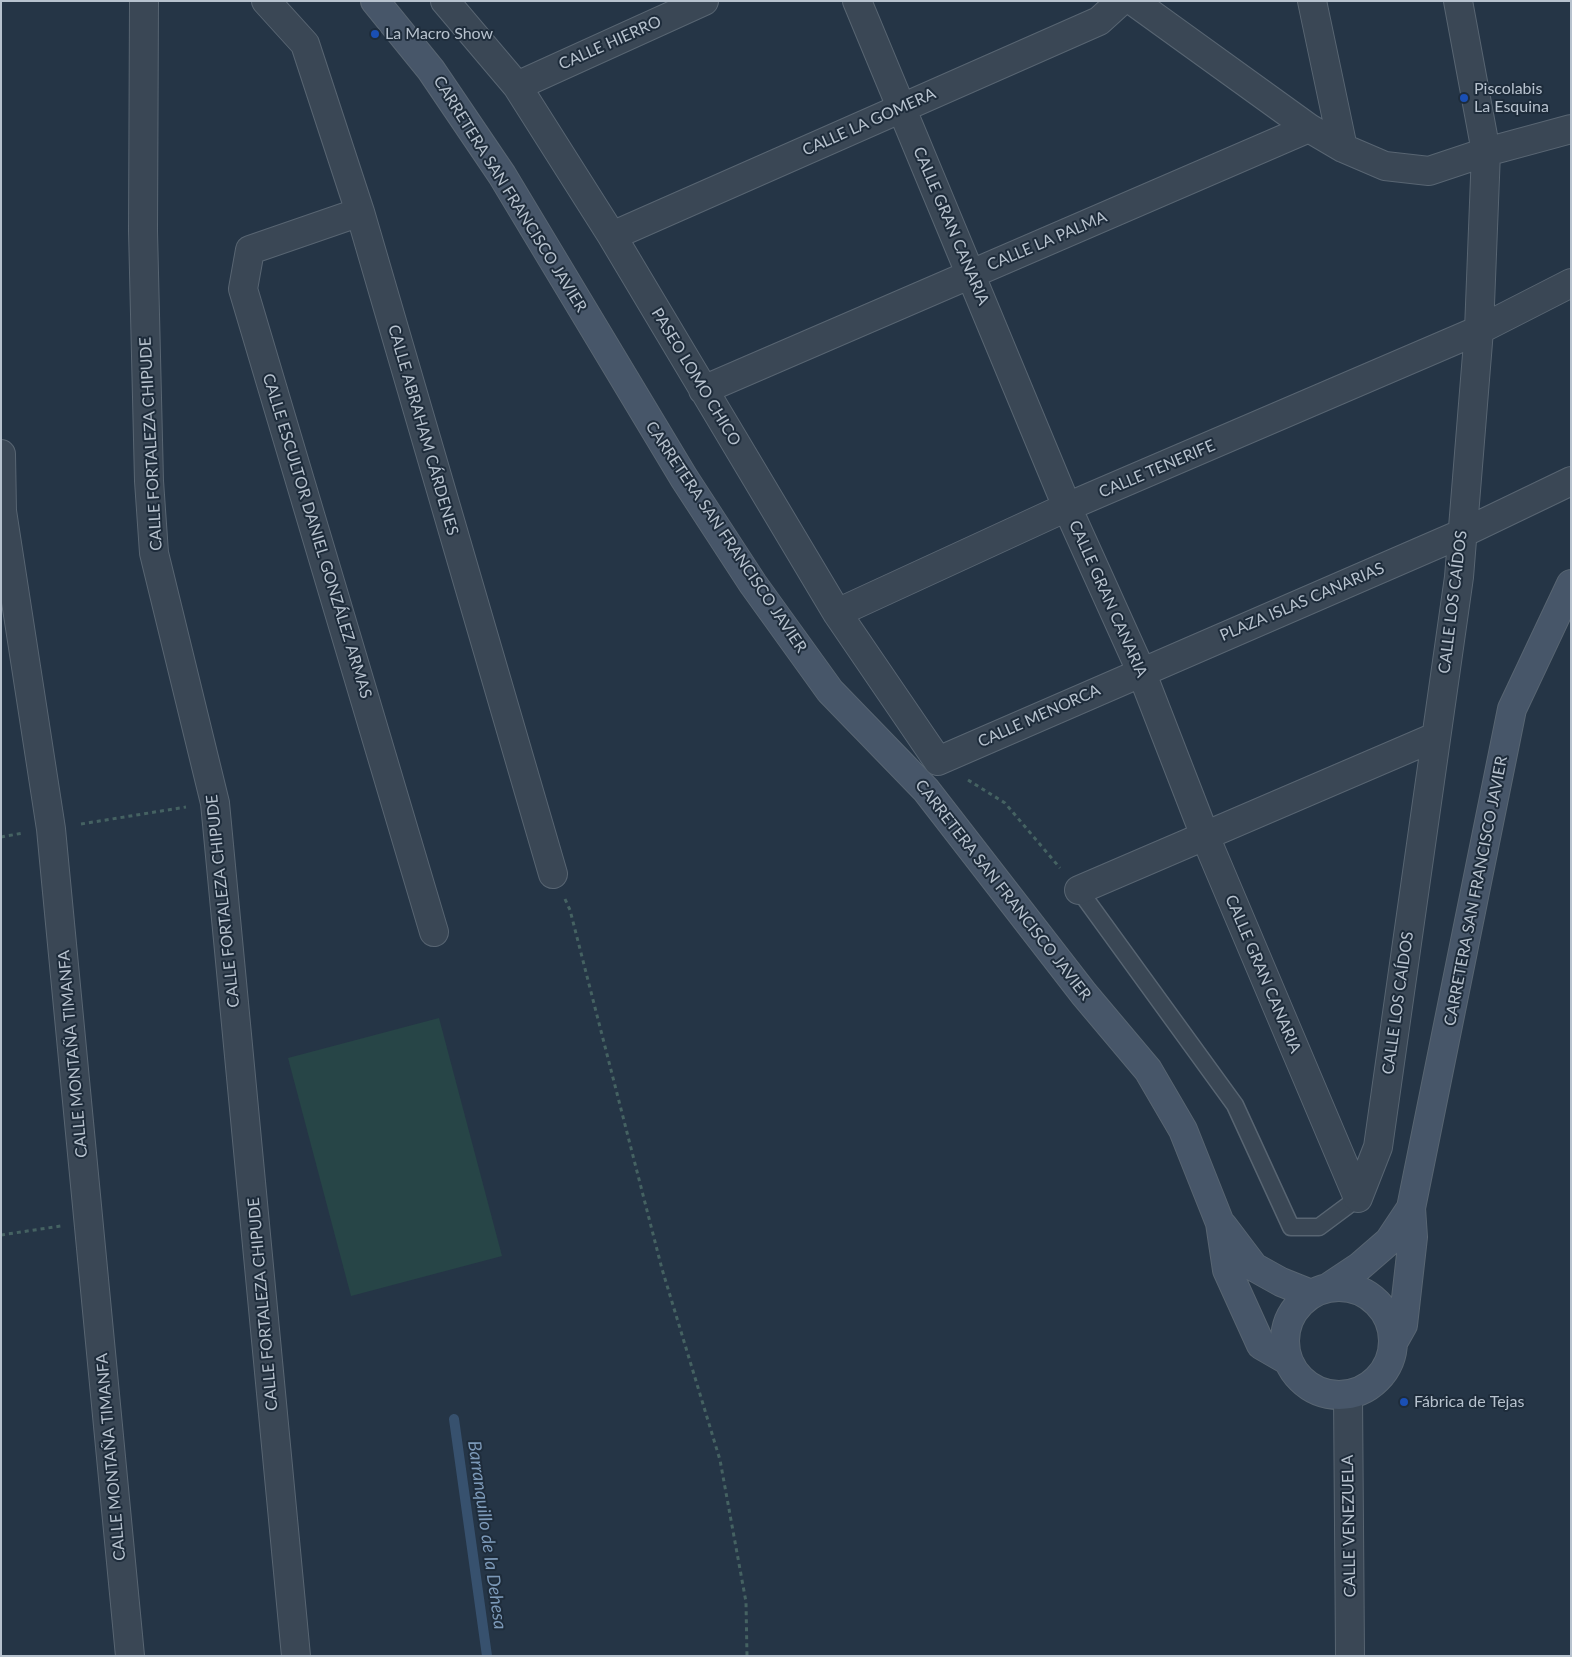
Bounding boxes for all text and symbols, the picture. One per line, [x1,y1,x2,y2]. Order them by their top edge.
street label: CALLE HIERRO [556,12,664,74]
place label: La Macro Show [385,24,493,44]
marker: La Macro Show [369,28,381,40]
street label: CARRETERA SAN FRANCISCO JAVIER [429,72,591,316]
place label: Piscolabis La Esquina [1474,79,1549,117]
street label: CALLE LA GOMERA [799,84,939,160]
marker: Piscolabis La Esquina [1458,92,1470,104]
street label: CALLE GRAN CANARIA [909,144,993,308]
street label: CALLE LA PALMA [984,207,1110,275]
street label: PASEO LOMO CHICO [647,305,745,449]
street label: CALLE ABRAHAM CÁRDENES [384,322,462,538]
street label: CALLE FORTALEZA CHIPUDE [136,337,166,551]
street label: CALLE ESCULTOR DANIEL GONZÁLEZ ARMAS [258,371,376,701]
street label: CARRETERA SAN FRANCISCO JAVIER [641,418,811,656]
street label: CALLE TENERIFE [1096,436,1218,502]
street label: CALLE GRAN CANARIA [1065,517,1151,681]
street label: CALLE LOS CAÍDOS [1435,529,1471,675]
street label: PLAZA ISLAS CANARIAS [1217,559,1387,645]
street label: CALLE MENORCA [975,680,1103,752]
street label: CARRETERA SAN FRANCISCO JAVIER [1440,754,1512,1028]
street label: CARRETERA SAN FRANCISCO JAVIER [911,776,1095,1004]
street label: CALLE FORTALEZA CHIPUDE [202,794,244,1008]
street label: CALLE GRAN CANARIA [1221,892,1305,1056]
street label: CALLE LOS CAÍDOS [1378,930,1418,1076]
street label: CALLE MONTAÑA TIMANFA [54,949,92,1159]
street label: CALLE FORTALEZA CHIPUDE [244,1197,282,1411]
street label: CALLE MONTAÑA TIMANFA [92,1352,130,1562]
place label: Fábrica de Tejas [1414,1392,1524,1412]
marker: Fábrica de Tejas [1398,1396,1410,1408]
water label: Barranquillo de la Dehesa [463,1439,511,1631]
street label: CALLE VENEZUELA [1338,1455,1360,1597]

